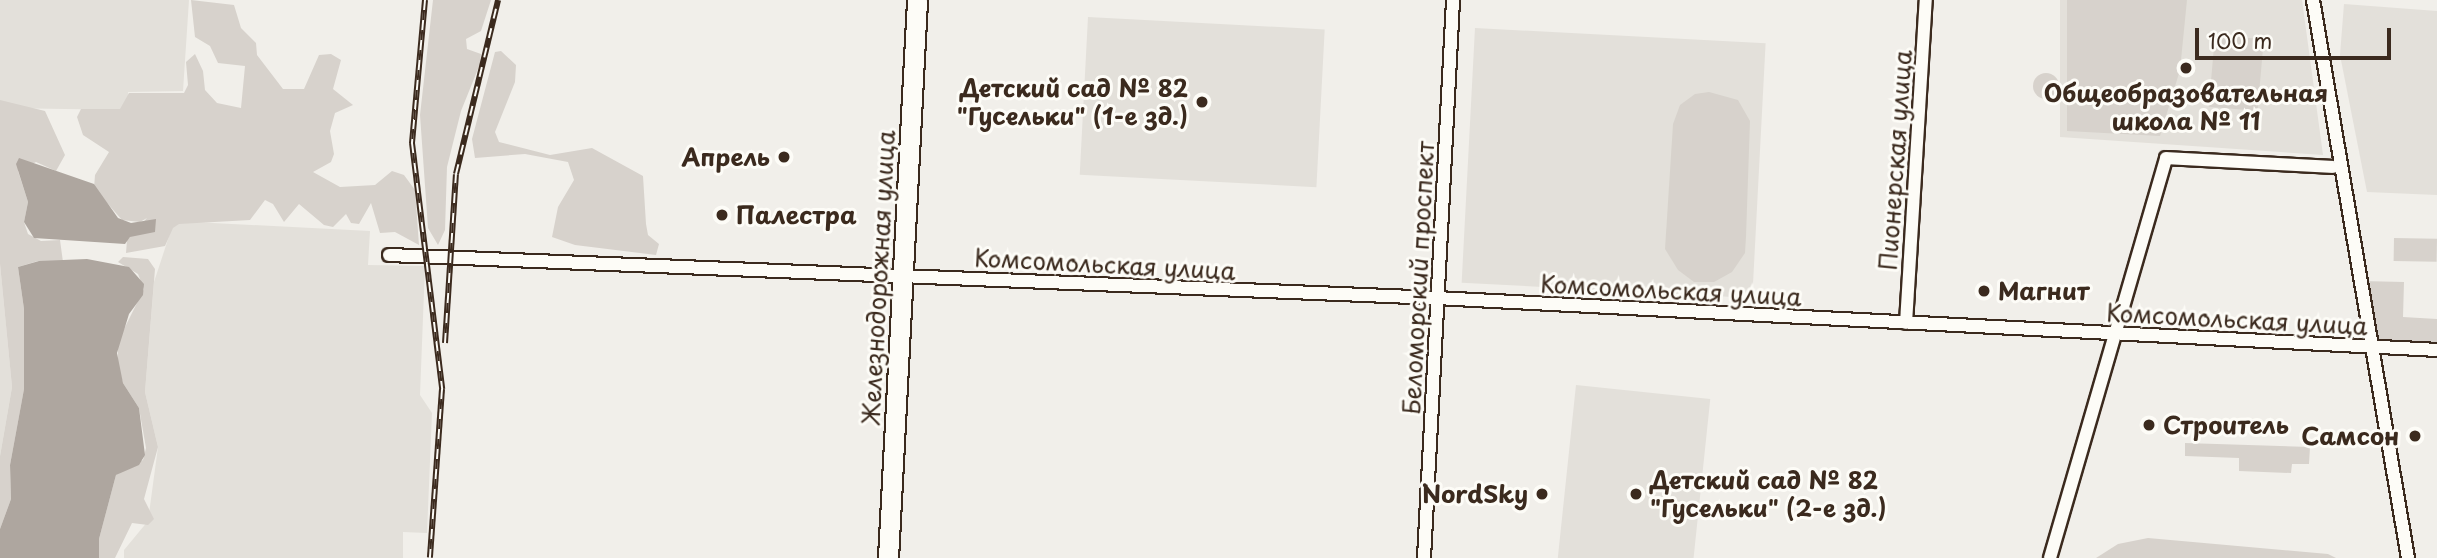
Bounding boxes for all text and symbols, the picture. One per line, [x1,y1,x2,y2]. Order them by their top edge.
scale bar [2199,14,2395,58]
text: 100 m [2208,24,2272,56]
street label: Пионерская улица [1873,48,1917,272]
marker: Общеобразовательная школа № 11 [2178,60,2194,76]
place label: Детский сад № 82 "Гусельки" (1-е зд.) [956,74,1188,130]
place label: Общеобразовательная школа № 11 [2044,79,2328,135]
marker: Детский сад № 82 "Гусельки" (1-е зд.) [1194,94,1210,110]
street label: Железнодорожная улица [856,129,900,427]
street label: Беломорский проспект [1396,140,1440,416]
place label: Апрель [682,143,770,171]
marker: Апрель [776,149,792,165]
place label: Палестра [736,201,857,229]
marker: Палестра [714,207,730,223]
street label: Комсомольская улица [973,243,1237,285]
street label: Комсомольская улица [1539,269,1803,311]
place label: Магнит [1998,277,2089,305]
marker: Магнит [1976,283,1992,299]
street label: Комсомольская улица [2105,298,2369,340]
place label: Строитель [2163,411,2289,439]
marker: Строитель [2141,417,2157,433]
place label: Самсон [2301,422,2399,450]
marker: Самсон [2405,426,2425,446]
place label: Детский сад № 82 "Гусельки" (2-е зд.) [1650,466,1887,522]
place label: NordSky [1422,480,1528,508]
marker: NordSky [1534,486,1550,502]
marker: Детский сад № 82 "Гусельки" (2-е зд.) [1628,486,1644,502]

